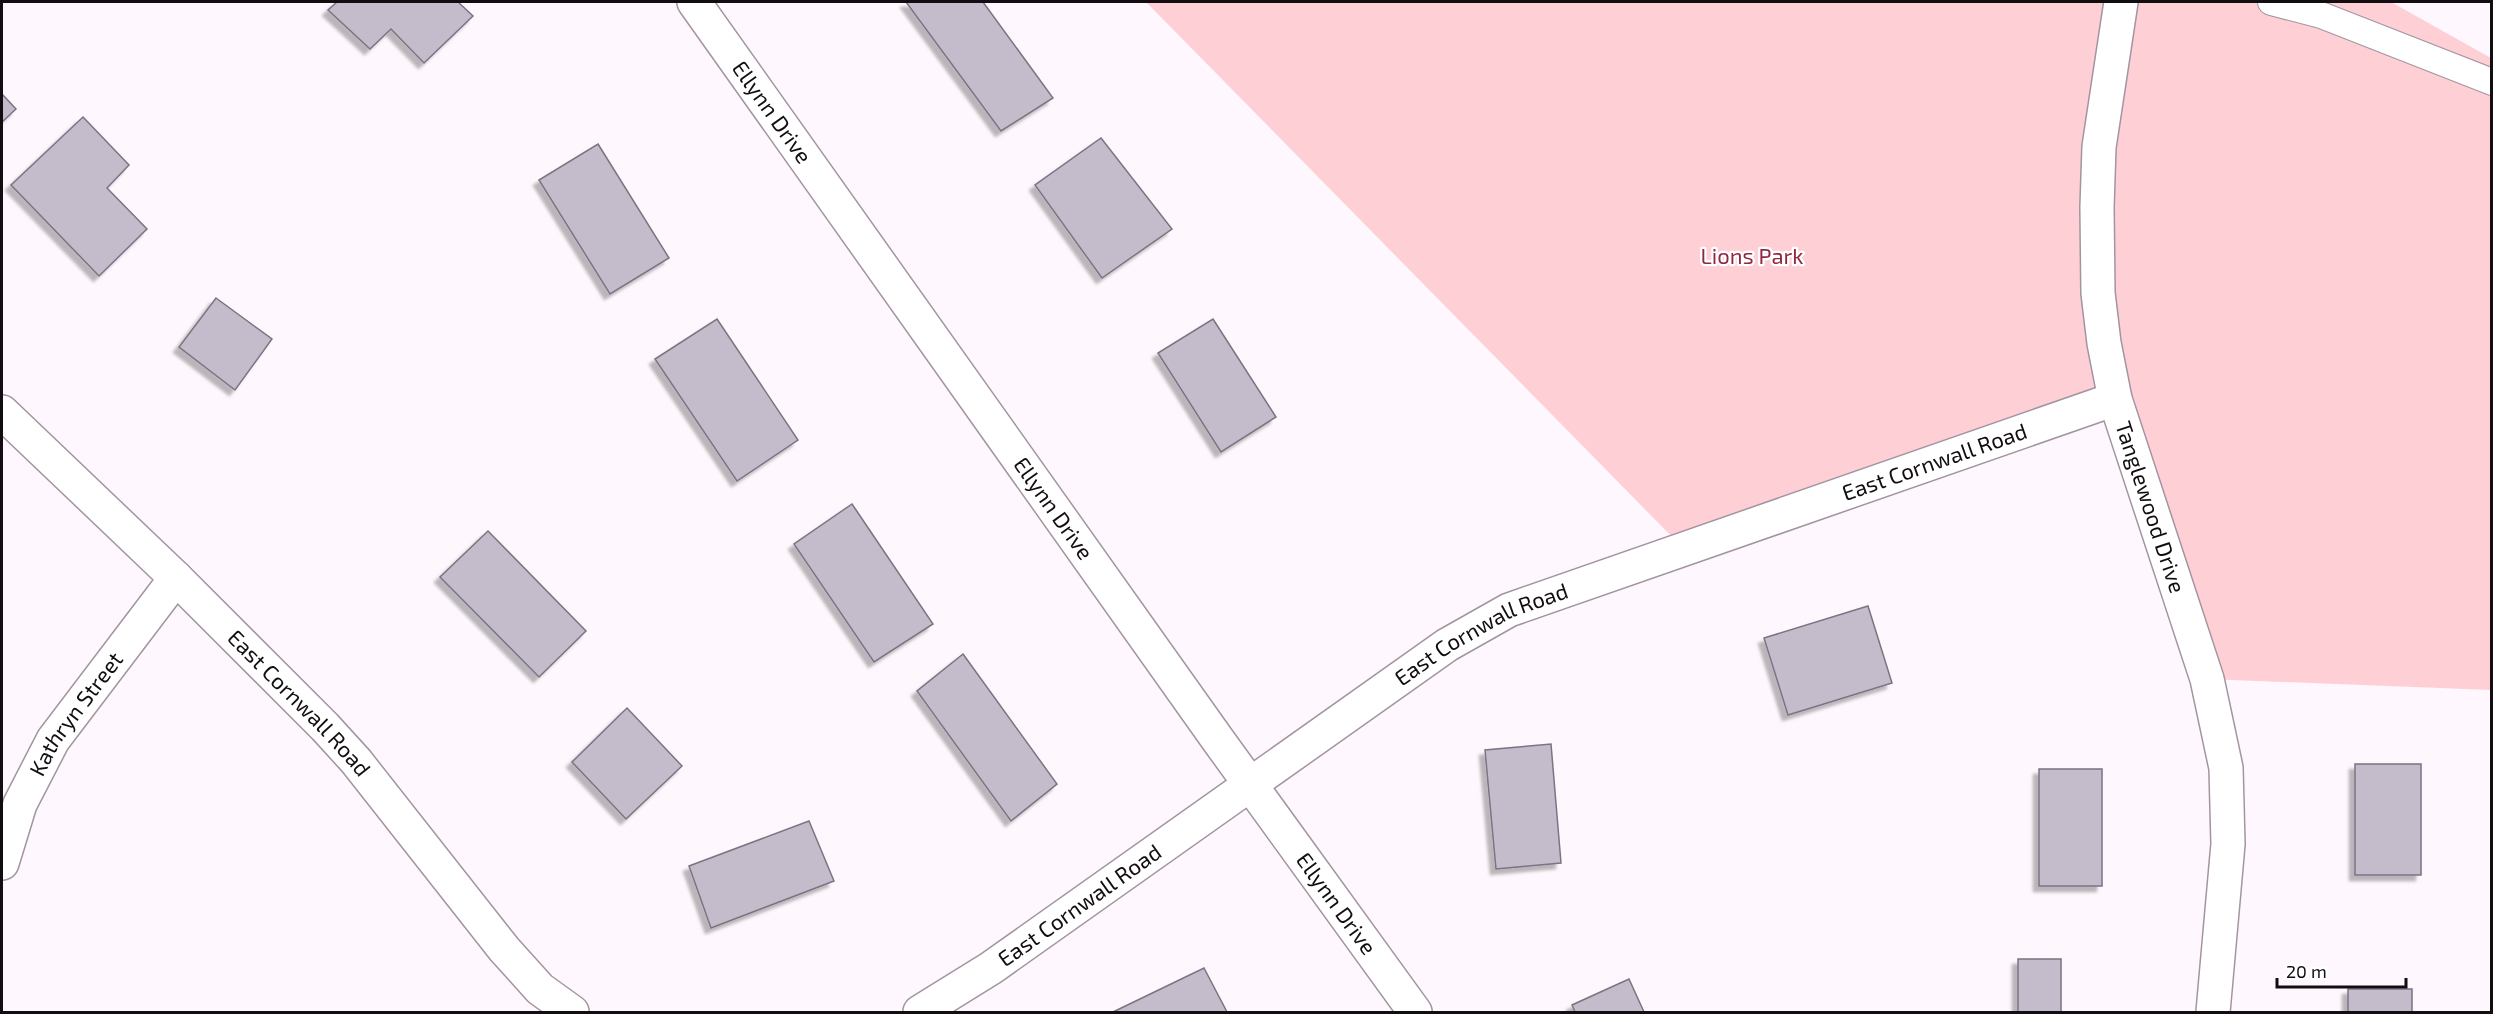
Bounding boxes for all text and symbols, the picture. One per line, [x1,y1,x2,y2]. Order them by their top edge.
street label: Ellynn Drive [728,55,818,168]
park label: Lions Park [1700,242,1804,268]
street label: East Cornwall Road [1838,417,2030,505]
street label: Tanglewood Drive [2111,418,2192,596]
street label: Ellynn Drive [1009,452,1099,564]
street label: East Cornwall Road [1389,577,1571,690]
street label: East Cornwall Road [223,624,377,781]
street label: Kathryn Street [23,646,127,780]
street label: East Cornwall Road [992,838,1166,971]
street label: Ellynn Drive [1292,847,1383,959]
scale bar [2277,951,2406,989]
text: 20 m [2286,960,2327,982]

